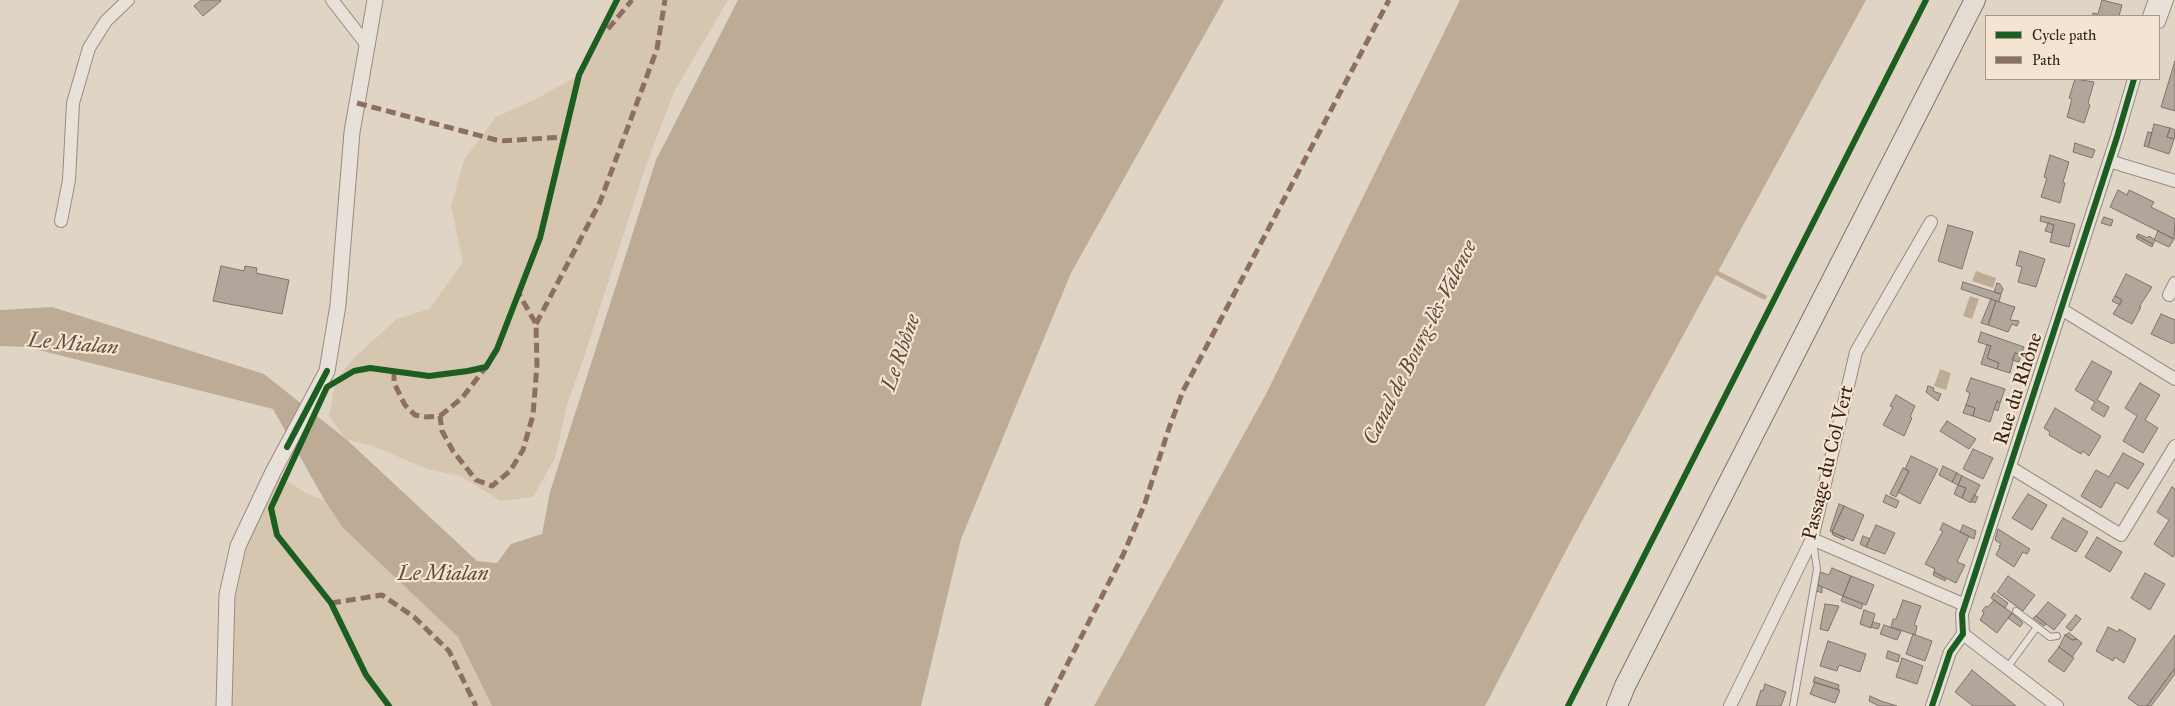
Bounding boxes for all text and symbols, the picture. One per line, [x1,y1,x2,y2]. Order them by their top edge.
legend [1985,15,2160,80]
text: Cycle path [2032,26,2096,44]
text: Path [2032,51,2060,69]
water label: Canal de Bourg-lès-Valence [1359,237,1483,449]
water label: Le Rhône [877,312,927,394]
water label: Le Mialan [27,328,119,362]
street label: Rue du Rhône [1990,330,2048,448]
street label: Passage du Col Vert [1798,383,1860,543]
water label: Le Mialan [398,562,488,588]

